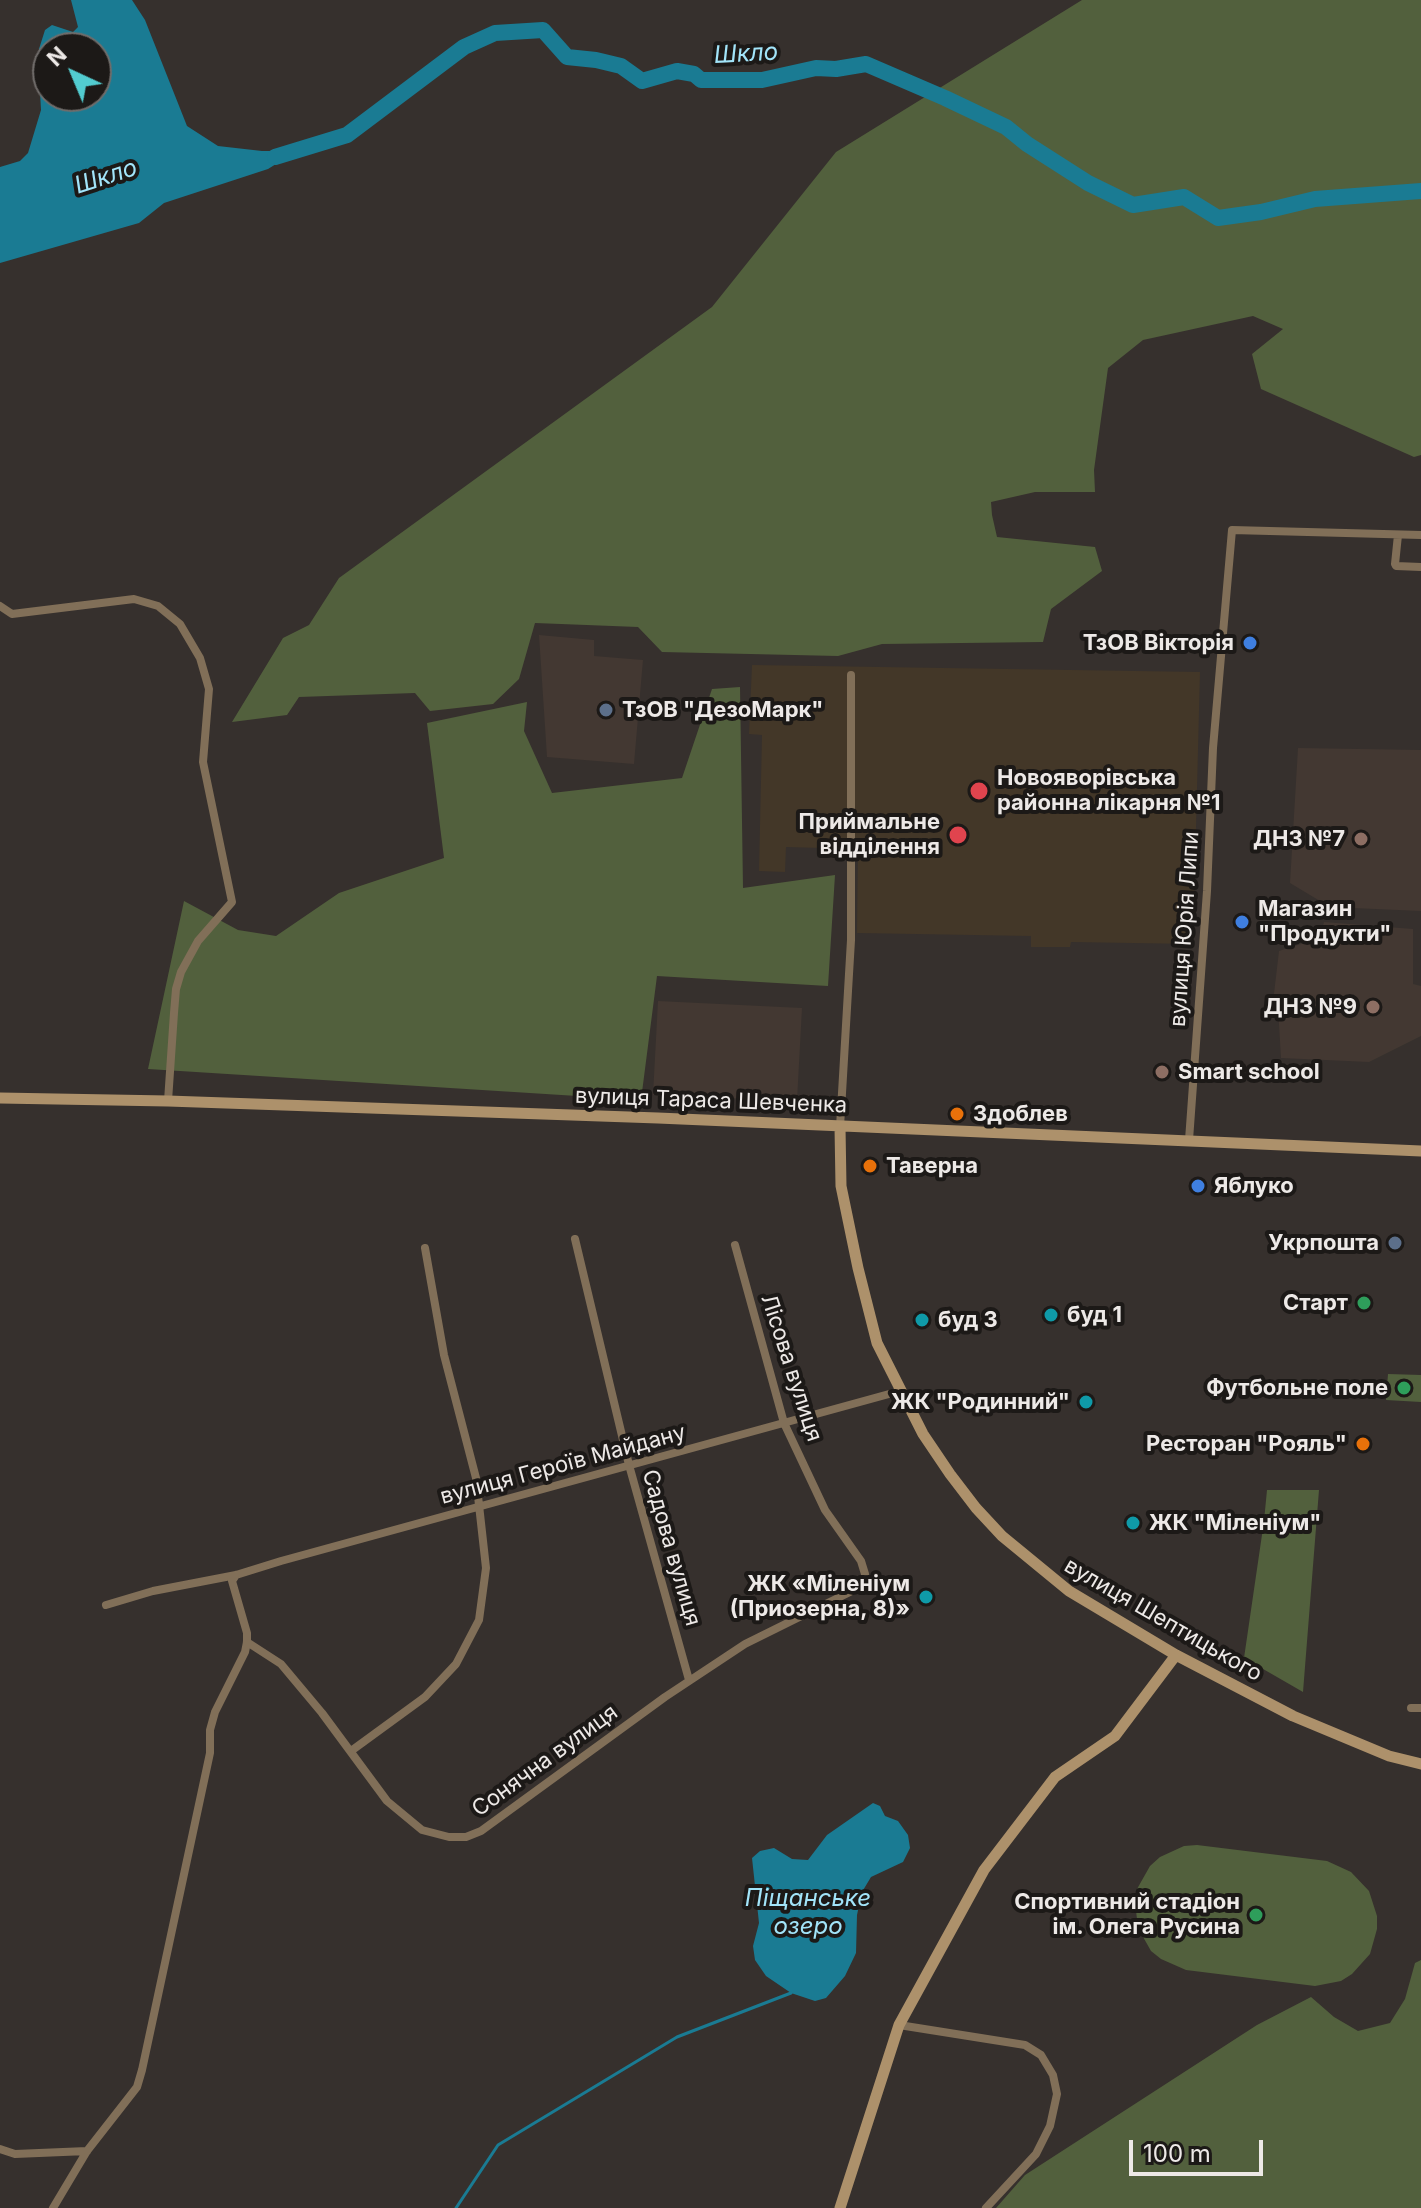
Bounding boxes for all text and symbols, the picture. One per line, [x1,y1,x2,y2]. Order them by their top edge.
north arrow [32,32,112,112]
water label: Шкло [713,38,779,70]
text: N [42,41,72,71]
water label: Шкло [71,153,141,201]
place label: ТзОВ Вікторія [1083,630,1234,656]
marker: ТзОВ Вікторія [1241,634,1259,652]
place label: ТзОВ "ДезоМарк" [622,697,823,723]
marker: ТзОВ "ДезоМарк" [597,701,615,719]
place label: Новояворівська районна лікарня №1 [997,765,1220,816]
marker: Новояворівська районна лікарня №1 [968,780,990,802]
place label: Приймальне відділення [799,809,940,860]
marker: Приймальне відділення [947,824,969,846]
place label: ДНЗ №7 [1253,826,1345,852]
street label: вулиця Юрія Липи [1165,830,1205,1028]
marker: ДНЗ №7 [1352,830,1370,848]
place label: Магазин "Продукти" [1258,896,1391,948]
marker: Магазин "Продукти" [1233,913,1251,931]
place label: ДНЗ №9 [1264,994,1357,1020]
marker: ДНЗ №9 [1364,998,1382,1016]
place label: Smart school [1178,1059,1320,1085]
marker: Smart school [1153,1063,1171,1081]
street label: вулиця Тараса Шевченка [574,1083,848,1119]
place label: Здоблев [973,1101,1068,1127]
marker: Здоблев [948,1105,966,1123]
place label: Таверна [886,1153,978,1179]
marker: Таверна [861,1157,879,1175]
place label: Яблуко [1214,1173,1294,1199]
marker: Яблуко [1189,1177,1207,1195]
place label: Укрпошта [1268,1230,1379,1256]
marker: Укрпошта [1386,1234,1404,1252]
place label: Старт [1283,1290,1348,1316]
street label: Лісова вулиця [755,1291,827,1445]
marker: Старт [1355,1294,1373,1312]
place label: буд 1 [1067,1302,1122,1328]
marker: буд 1 [1042,1306,1060,1324]
place label: буд 3 [938,1307,998,1333]
marker: буд 3 [913,1311,931,1329]
place label: Футбольне поле [1206,1375,1388,1401]
marker: Футбольне поле [1395,1379,1413,1397]
place label: ЖК "Родинний" [891,1389,1070,1415]
marker: ЖК "Родинний" [1077,1393,1095,1411]
street label: вулиця Героїв Майдану [437,1420,689,1510]
place label: Ресторан "Рояль" [1146,1431,1347,1457]
marker: Ресторан "Рояль" [1354,1435,1372,1453]
street label: Садова вулиця [636,1467,706,1629]
place label: ЖК "Міленіум" [1149,1510,1321,1536]
marker: ЖК "Міленіум" [1124,1514,1142,1532]
street label: вулиця Шептицького [1059,1553,1267,1687]
place label: ЖК «Міленіум (Приозерна, 8)» [730,1571,910,1622]
marker: ЖК «Міленіум (Приозерна, 8)» [917,1588,935,1606]
street label: Сонячна вулиця [467,1699,623,1823]
water label: Піщанське озеро [745,1885,871,1941]
place label: Спортивний стадіон ім. Олега Русина [1014,1889,1240,1940]
marker: Спортивний стадіон ім. Олега Русина [1247,1906,1265,1924]
scale bar [1133,2124,1267,2174]
text: 100 m [1143,2139,1211,2168]

